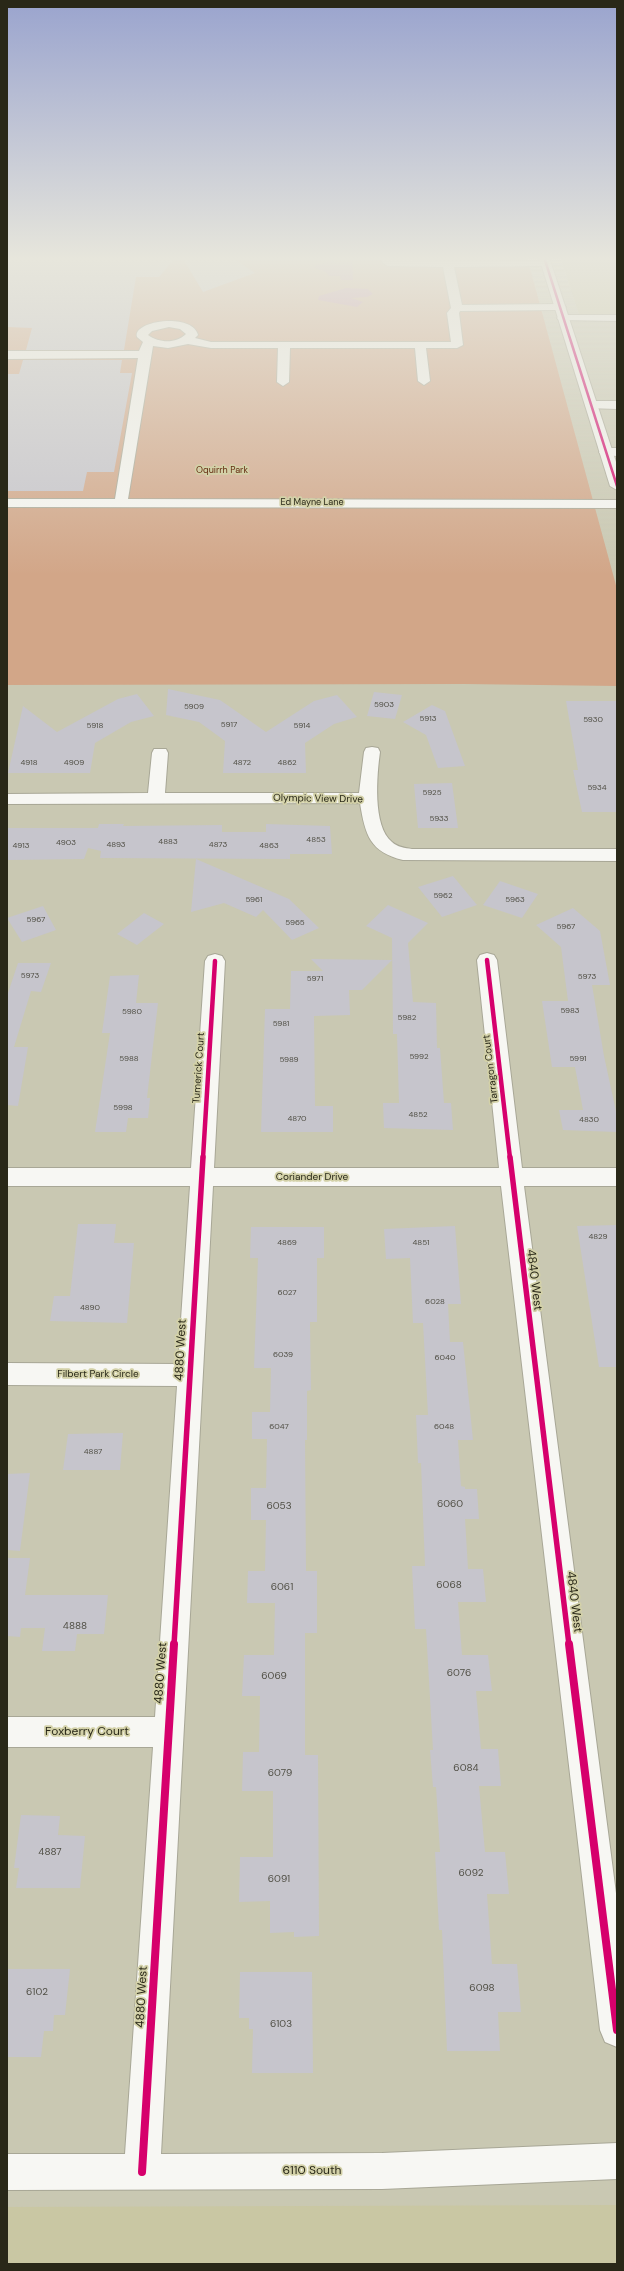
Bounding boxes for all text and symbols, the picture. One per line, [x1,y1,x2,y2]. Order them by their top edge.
park label: Oquirrh Park [196,466,248,476]
street label: Ed Mayne Lane [280,498,344,508]
house number: 5903 [374,700,394,710]
house number: 5909 [184,702,204,712]
house number: 5913 [420,714,436,724]
house number: 5930 [583,715,603,725]
house number: 5917 [221,720,237,730]
house number: 5918 [87,721,103,731]
house number: 5914 [294,721,310,731]
house number: 4918 [20,758,38,768]
house number: 4909 [64,758,84,768]
house number: 4872 [233,758,251,768]
house number: 4862 [277,758,297,768]
house number: 5934 [587,783,607,793]
house number: 5925 [422,788,442,798]
street label: Olympic View Drive [273,792,363,806]
house number: 5933 [430,814,448,824]
house number: 4853 [306,835,326,845]
house number: 4883 [158,837,178,847]
house number: 4903 [56,838,76,848]
house number: 4893 [106,840,126,850]
house number: 4873 [209,840,227,850]
house number: 4913 [13,841,29,851]
house number: 4863 [259,841,279,851]
house number: 5962 [433,891,453,901]
house number: 5961 [245,895,263,905]
house number: 5963 [505,895,525,905]
house number: 5967 [27,915,45,925]
house number: 5965 [285,918,305,928]
house number: 5967 [557,922,575,932]
house number: 5973 [21,971,39,981]
house number: 5973 [578,972,596,982]
house number: 5971 [307,974,323,984]
house number: 5983 [560,1006,580,1016]
house number: 5980 [122,1007,142,1017]
house number: 5982 [398,1013,416,1023]
house number: 5981 [273,1019,289,1029]
street label: Tumerick Court [191,1032,207,1104]
street label: Tarragon Court [481,1034,501,1104]
house number: 5992 [409,1052,429,1062]
house number: 5988 [119,1054,139,1064]
house number: 5991 [569,1054,587,1064]
house number: 5989 [279,1055,299,1065]
house number: 5998 [113,1103,133,1113]
house number: 4852 [408,1110,428,1120]
house number: 4870 [287,1114,307,1124]
house number: 4830 [579,1115,599,1125]
street label: Coriander Drive [276,1171,348,1183]
house number: 4829 [588,1232,608,1242]
house number: 4869 [277,1238,297,1248]
house number: 4851 [412,1238,430,1248]
street label: 4840 West [523,1249,545,1311]
house number: 6027 [277,1288,297,1298]
house number: 6028 [425,1297,445,1307]
house number: 4890 [80,1303,100,1313]
street label: 4880 West [172,1319,190,1381]
house number: 6039 [273,1350,293,1360]
house number: 6040 [435,1353,455,1363]
street label: Filbert Park Circle [57,1368,139,1380]
house number: 6047 [269,1422,289,1432]
house number: 6048 [434,1422,454,1432]
house number: 4887 [84,1447,102,1457]
house number: 6060 [437,1498,463,1510]
house number: 6053 [266,1500,292,1512]
street label: 4840 West [563,1571,585,1633]
house number: 6068 [436,1579,462,1591]
house number: 6061 [271,1581,293,1593]
house number: 4888 [63,1620,87,1632]
street label: 4880 West [152,1642,170,1704]
house number: 6076 [447,1667,471,1679]
house number: 6069 [261,1670,287,1682]
street label: Foxberry Court [45,1725,129,1739]
house number: 6084 [453,1762,479,1774]
house number: 6079 [268,1767,292,1779]
house number: 4887 [38,1846,62,1858]
house number: 6092 [459,1867,483,1879]
house number: 6091 [268,1873,290,1885]
street label: 4880 West [133,1966,151,2028]
house number: 6098 [469,1982,495,1994]
house number: 6102 [26,1986,48,1998]
house number: 6103 [270,2018,292,2030]
street label: 6110 South [283,2164,341,2178]

